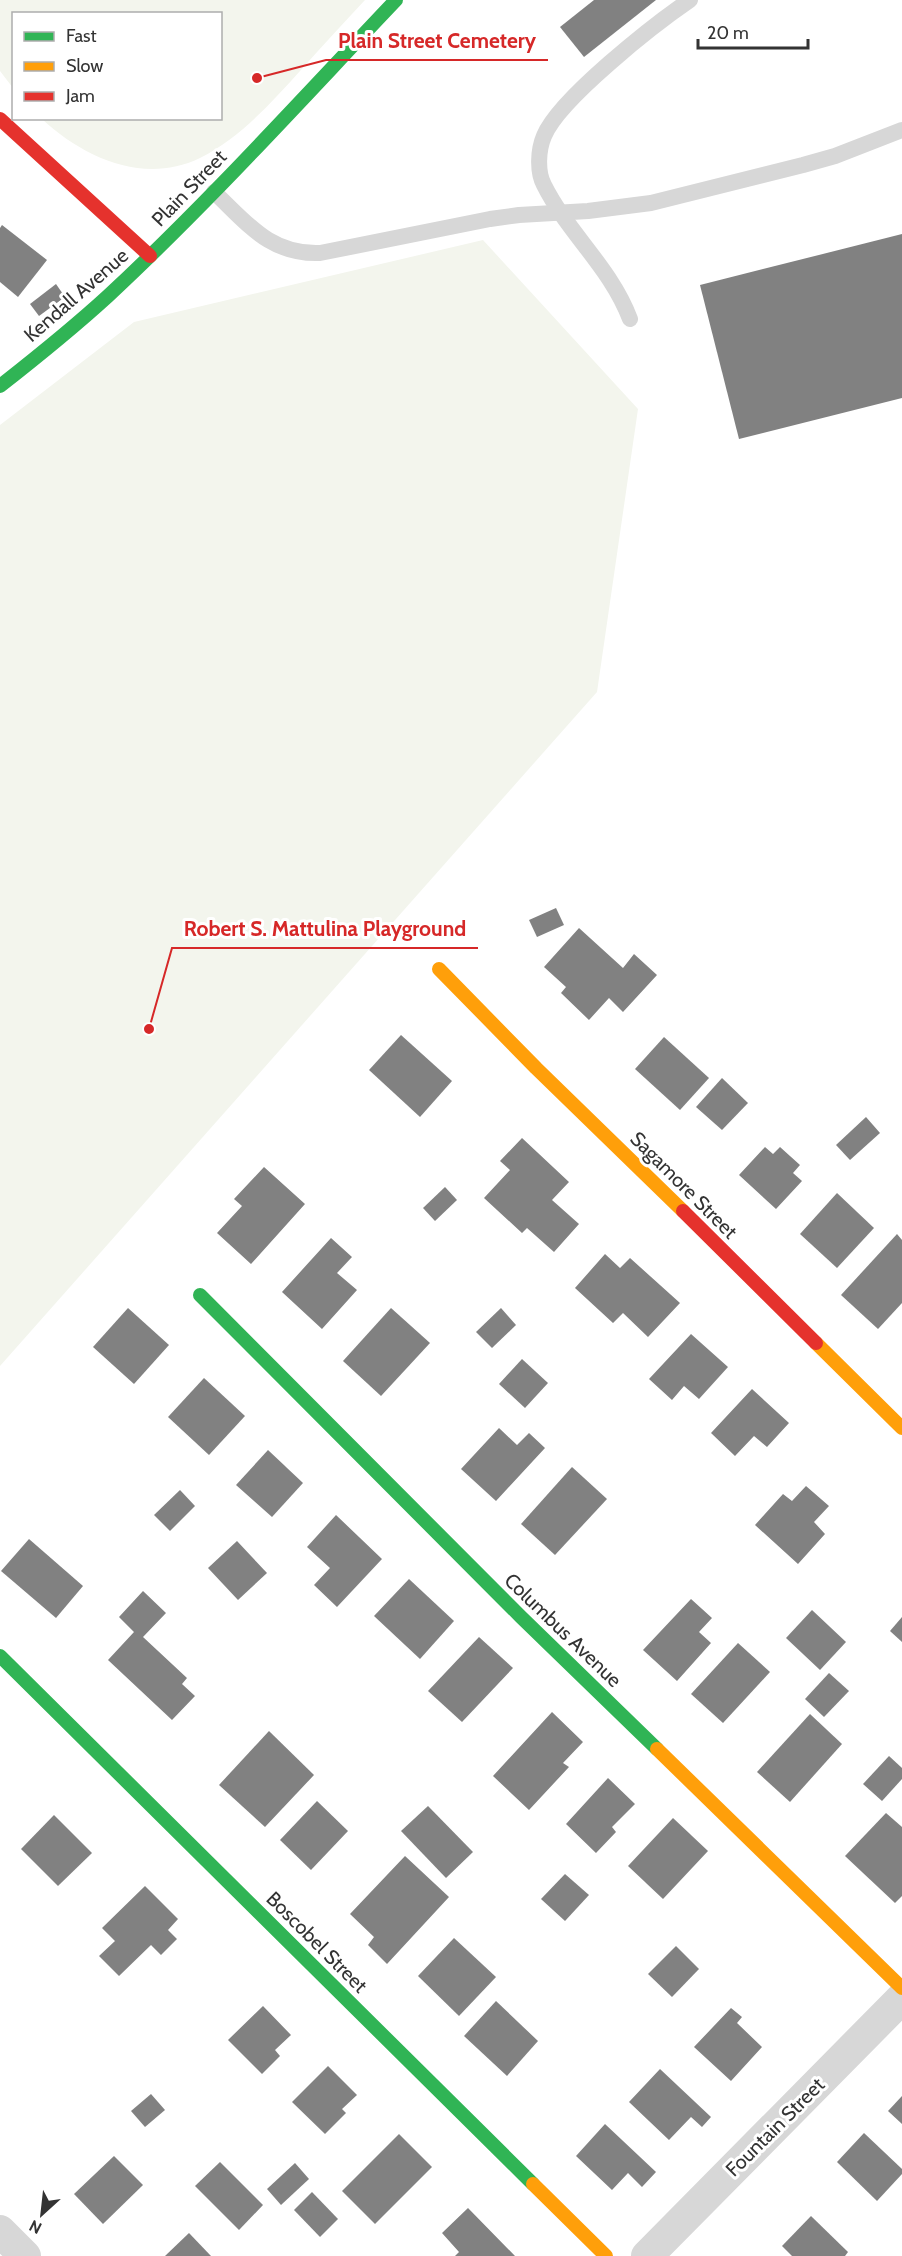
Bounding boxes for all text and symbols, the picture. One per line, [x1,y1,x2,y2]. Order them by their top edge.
legend [12,12,222,120]
scale bar [698,12,808,50]
callout: Plain Street Cemetery [326,21,548,60]
text: 20 m [707,22,749,44]
text: Fast [66,25,97,47]
text: Plain Street Cemetery [338,28,537,53]
text: Slow [66,55,103,77]
text: Jam [65,85,95,107]
street label: Plain Street [147,145,231,231]
street label: Kendall Avenue [19,243,133,347]
callout: Robert S. Mattulina Playground [172,909,478,948]
text: Robert S. Mattulina Playground [184,916,466,941]
street label: Sagamore Street [625,1126,743,1244]
street label: Columbus Avenue [499,1568,627,1692]
street label: Boscobel Street [261,1886,373,1998]
street label: Fountain Street [721,2072,830,2181]
north arrow [12,2184,72,2244]
text: N [26,2216,45,2238]

